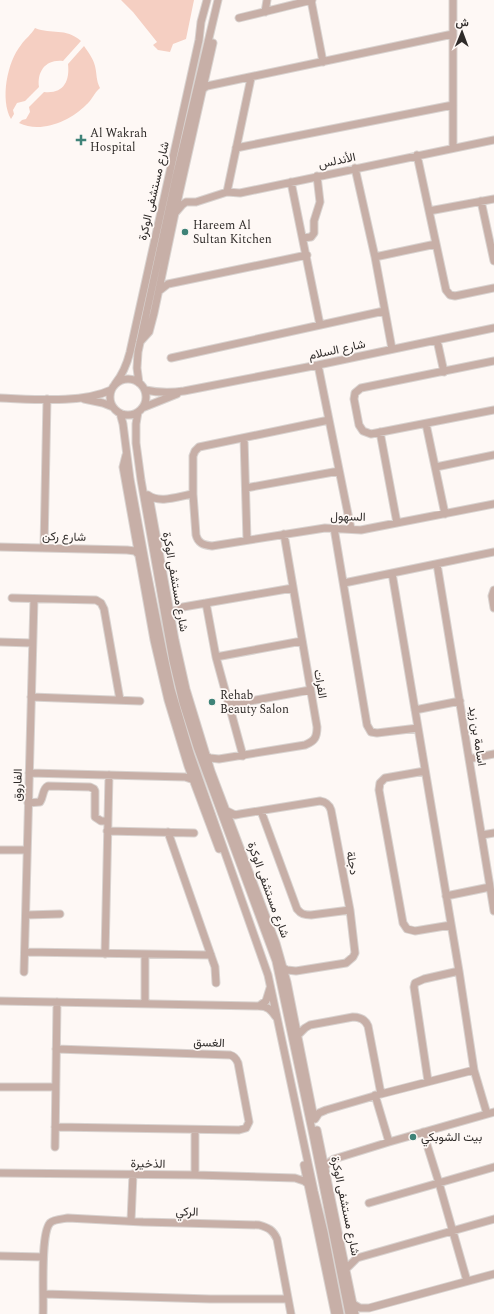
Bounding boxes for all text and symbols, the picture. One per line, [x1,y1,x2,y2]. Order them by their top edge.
north arrow [442,12,482,52]
text: ش [455,14,469,31]
place label: Al Wakrah Hospital [90,124,147,157]
marker: Al Wakrah Hospital [75,134,87,146]
street label: شارع مستشفى الوكرة [133,140,175,242]
street label: الأندلس [317,148,357,174]
place label: Hareem Al Sultan Kitchen [193,216,272,249]
marker: Hareem Al Sultan Kitchen [180,227,190,237]
street label: شارع السلام [307,335,367,365]
street label: السهول [330,507,366,527]
street label: شارع ركن [42,527,86,547]
street label: شارع مستشفى الوكرة [157,531,193,633]
street label: الفرات [308,668,332,700]
place label: Rehab Beauty Salon [220,686,289,719]
marker: Rehab Beauty Salon [207,697,217,707]
street label: اسامة بن زيد [463,705,491,767]
street label: الفاروق [8,768,28,802]
street label: شارع مستشفى الوكرة [242,839,294,941]
street label: دجلة [341,850,363,877]
street label: الغسق [193,1033,225,1053]
place label: بيت الشوبكي [421,1128,482,1147]
marker: بيت الشوبكي [408,1132,418,1142]
street label: الذخيرة [130,1154,166,1174]
street label: شارع مستشفى الوكرة [325,1155,365,1257]
street label: الركي [175,1202,199,1222]

